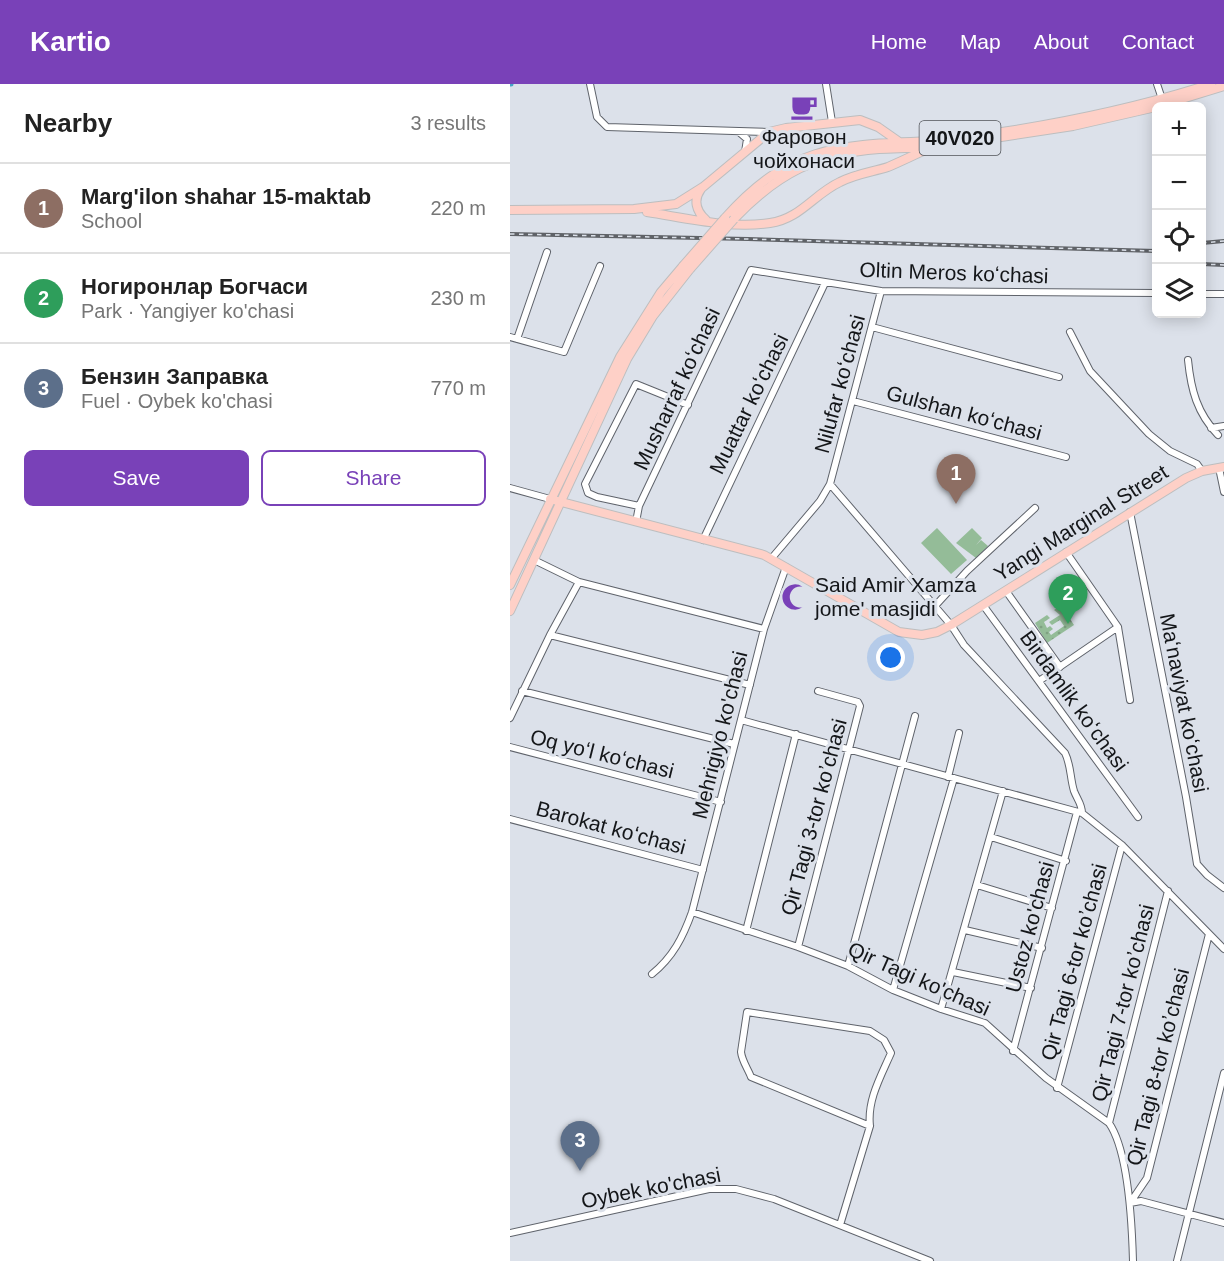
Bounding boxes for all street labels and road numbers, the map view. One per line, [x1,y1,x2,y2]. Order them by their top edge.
road number: 40V020 [920,121,1000,155]
street label: Oltin Meros koʻchasi [859,258,1049,287]
street label: Musharraf koʻchasi [629,304,724,474]
street label: Nilufar koʻchasi [810,312,869,456]
street label: Muattar koʻchasi [705,330,792,478]
street label: Gulshan koʻchasi [884,381,1044,444]
street label: Yangi Marginal Street [990,460,1172,585]
street label: Maʻnaviyat koʻchasi [1156,611,1213,794]
street label: Birdamlik koʻchasi [1016,626,1133,775]
street label: Mehrigiyo ko'chasi [688,649,751,821]
street label: Qir Tagi 3-tor koʼchasi [776,716,851,918]
street label: Oq yoʻl koʻchasi [528,725,676,782]
street label: Barokat koʻchasi [534,796,689,859]
street label: Ustoz ko'chasi [1001,859,1058,995]
street label: Qir Tagi 6-tor koʼchasi [1036,861,1111,1063]
street label: Qir Tagi 7-tor koʼchasi [1087,902,1158,1104]
street label: Qir Tagi ko'chasi [845,937,994,1020]
street label: Qir Tagi 8-tor koʼchasi [1122,966,1193,1168]
street label: Oybek ko'chasi [579,1163,723,1212]

